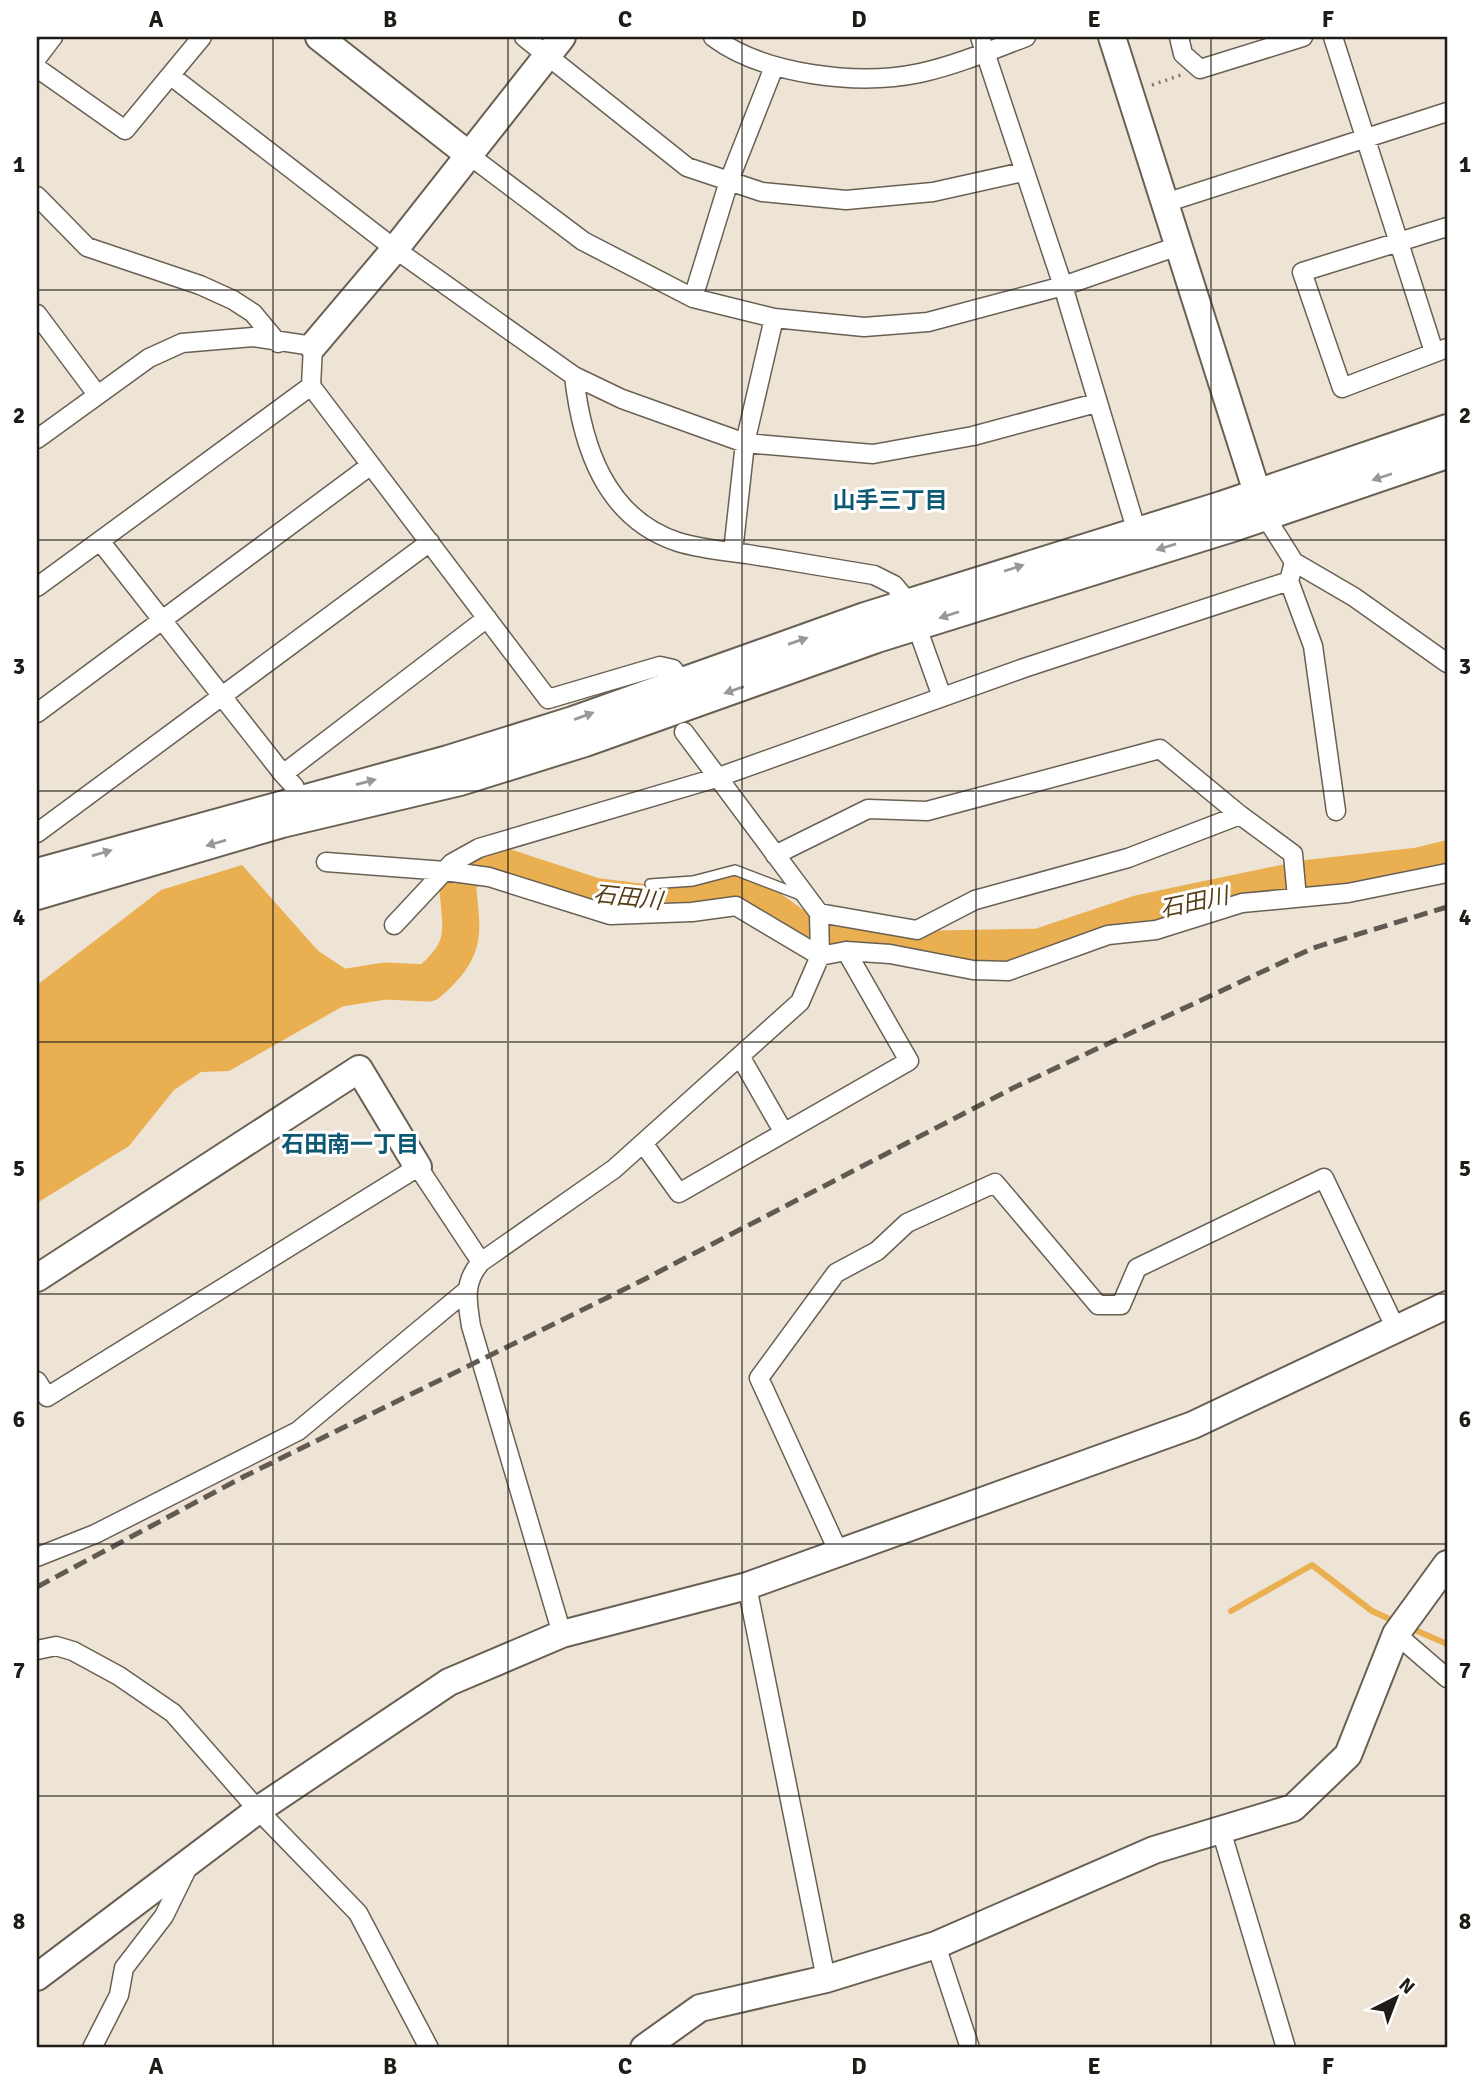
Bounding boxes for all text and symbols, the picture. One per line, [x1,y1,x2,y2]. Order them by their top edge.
text: A [149,5,164,34]
text: B [383,5,397,34]
text: C [618,5,632,34]
text: D [851,5,867,34]
text: E [1087,5,1101,34]
text: F [1322,5,1334,34]
text: 1 [13,150,25,179]
text: 1 [1459,150,1471,179]
text: 2 [13,401,25,430]
text: 2 [1459,401,1471,430]
one-way arrow [1372,472,1393,482]
district label: 山手三丁目 [833,486,948,515]
one-way arrow [1156,543,1177,553]
one-way arrow [1003,562,1024,573]
one-way arrow [939,611,960,621]
one-way arrow [788,635,809,646]
text: 3 [13,652,25,681]
text: 3 [1459,652,1471,681]
one-way arrow [724,685,745,696]
one-way arrow [573,711,594,722]
one-way arrow [356,776,377,786]
one-way arrow [205,838,226,848]
one-way arrow [92,847,114,858]
water label: 石田川 [592,879,667,916]
water label: 石田川 [1157,881,1234,924]
text: 4 [13,903,25,932]
text: 4 [1459,903,1471,932]
district label: 石田南一丁目 [281,1130,419,1159]
text: 5 [13,1154,25,1183]
text: 5 [1459,1154,1471,1183]
text: 6 [13,1405,25,1434]
text: 6 [1459,1405,1471,1434]
text: 7 [13,1656,25,1685]
text: 7 [1459,1656,1471,1685]
text: 8 [13,1907,25,1936]
text: 8 [1459,1907,1471,1936]
north arrow [1362,1962,1432,2032]
text: N [1394,1973,1420,1999]
text: A [149,2052,164,2081]
text: B [383,2052,397,2081]
text: C [618,2052,632,2081]
text: D [851,2052,867,2081]
text: E [1087,2052,1101,2081]
text: F [1322,2052,1334,2081]

